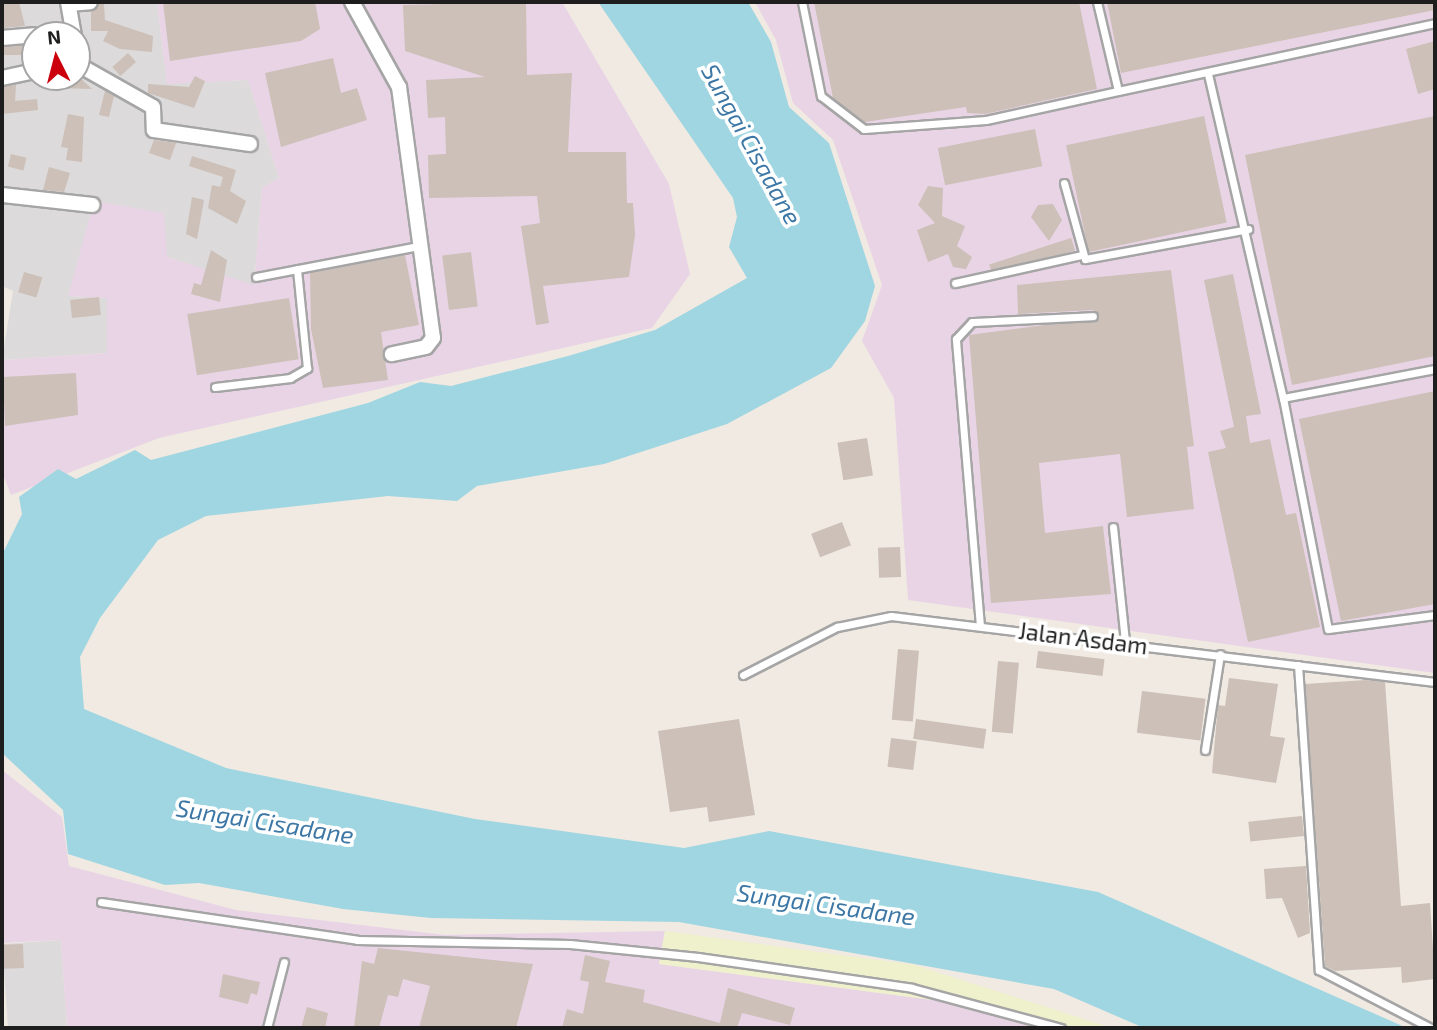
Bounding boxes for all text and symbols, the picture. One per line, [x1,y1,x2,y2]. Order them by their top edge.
north arrow [21,21,91,91]
text: N [46,24,62,49]
water label: Sungai Cisadane [696,59,808,229]
street label: Jalan Asdam [1017,616,1149,660]
water label: Sungai Cisadane [174,793,356,849]
water label: Sungai Cisadane [735,877,917,931]

